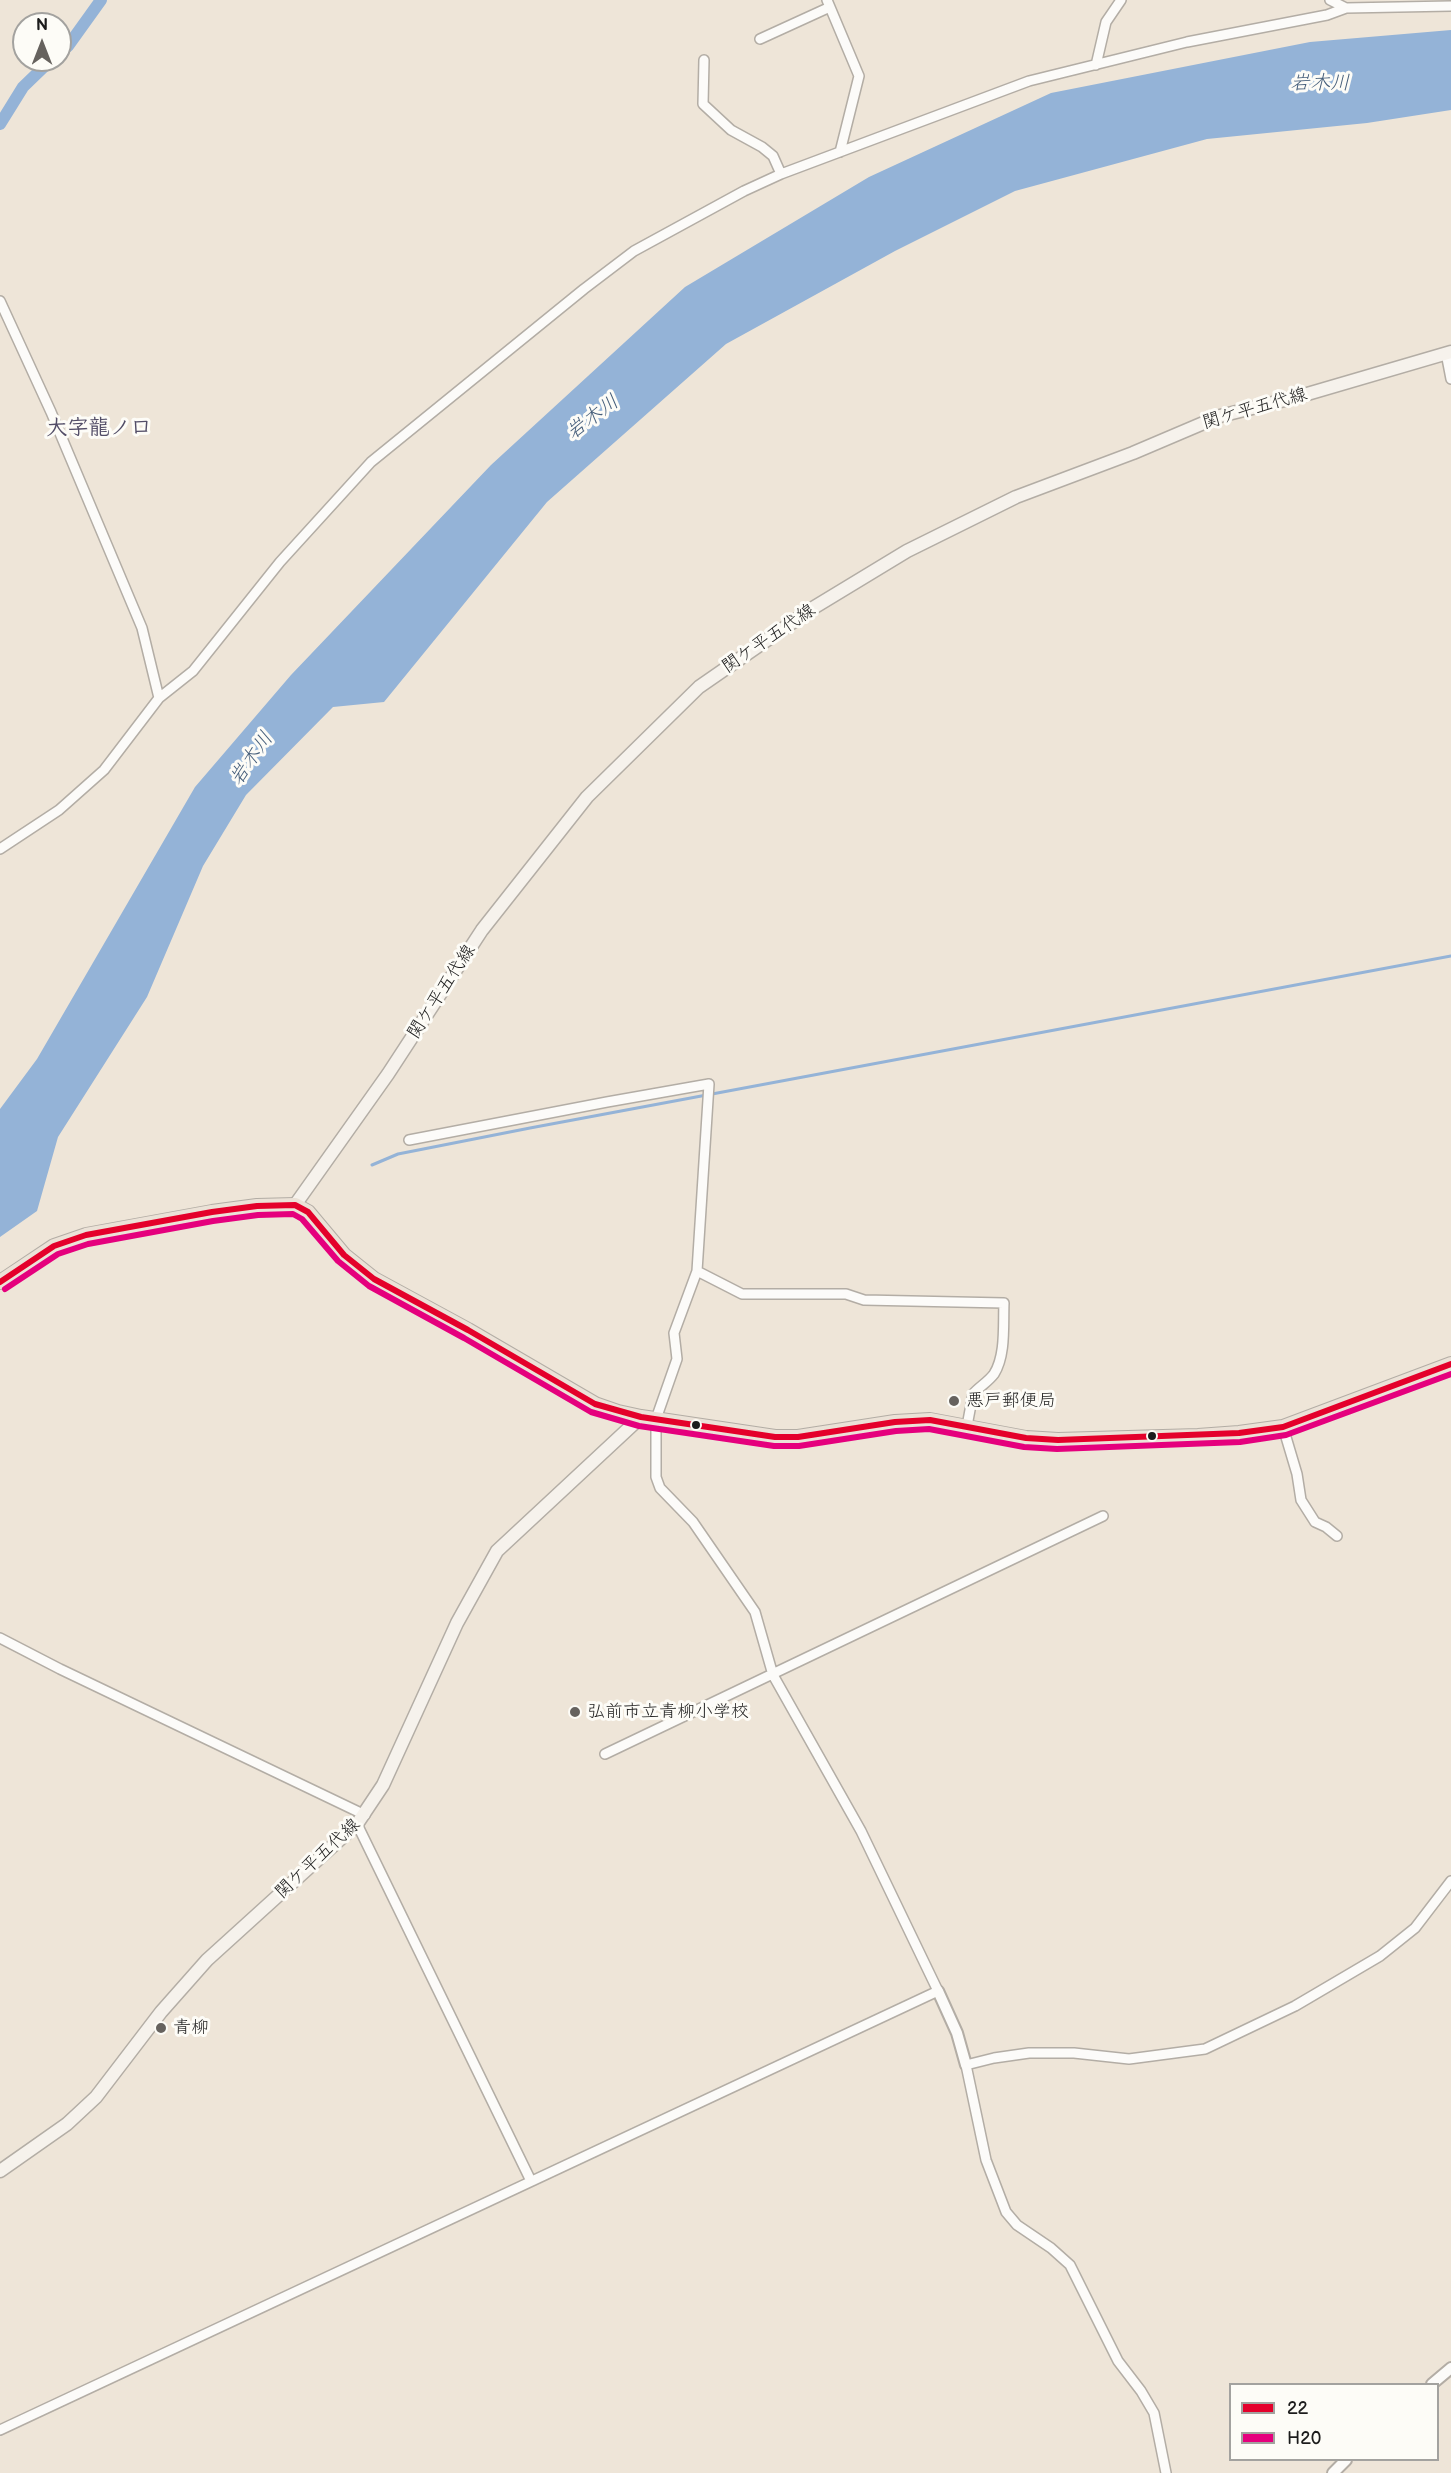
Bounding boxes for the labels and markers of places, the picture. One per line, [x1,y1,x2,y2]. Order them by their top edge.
place label: 悪戸郵便局 [966,1390,1056,1412]
marker: 悪戸郵便局 [947,1394,961,1408]
unlabelled marker [690,1419,702,1431]
unlabelled marker [1146,1430,1158,1442]
place label: 弘前市立青柳小学校 [587,1701,749,1723]
marker: 弘前市立青柳小学校 [568,1705,582,1719]
place label: 青柳 [173,2017,209,2039]
marker: 青柳 [154,2021,168,2035]

